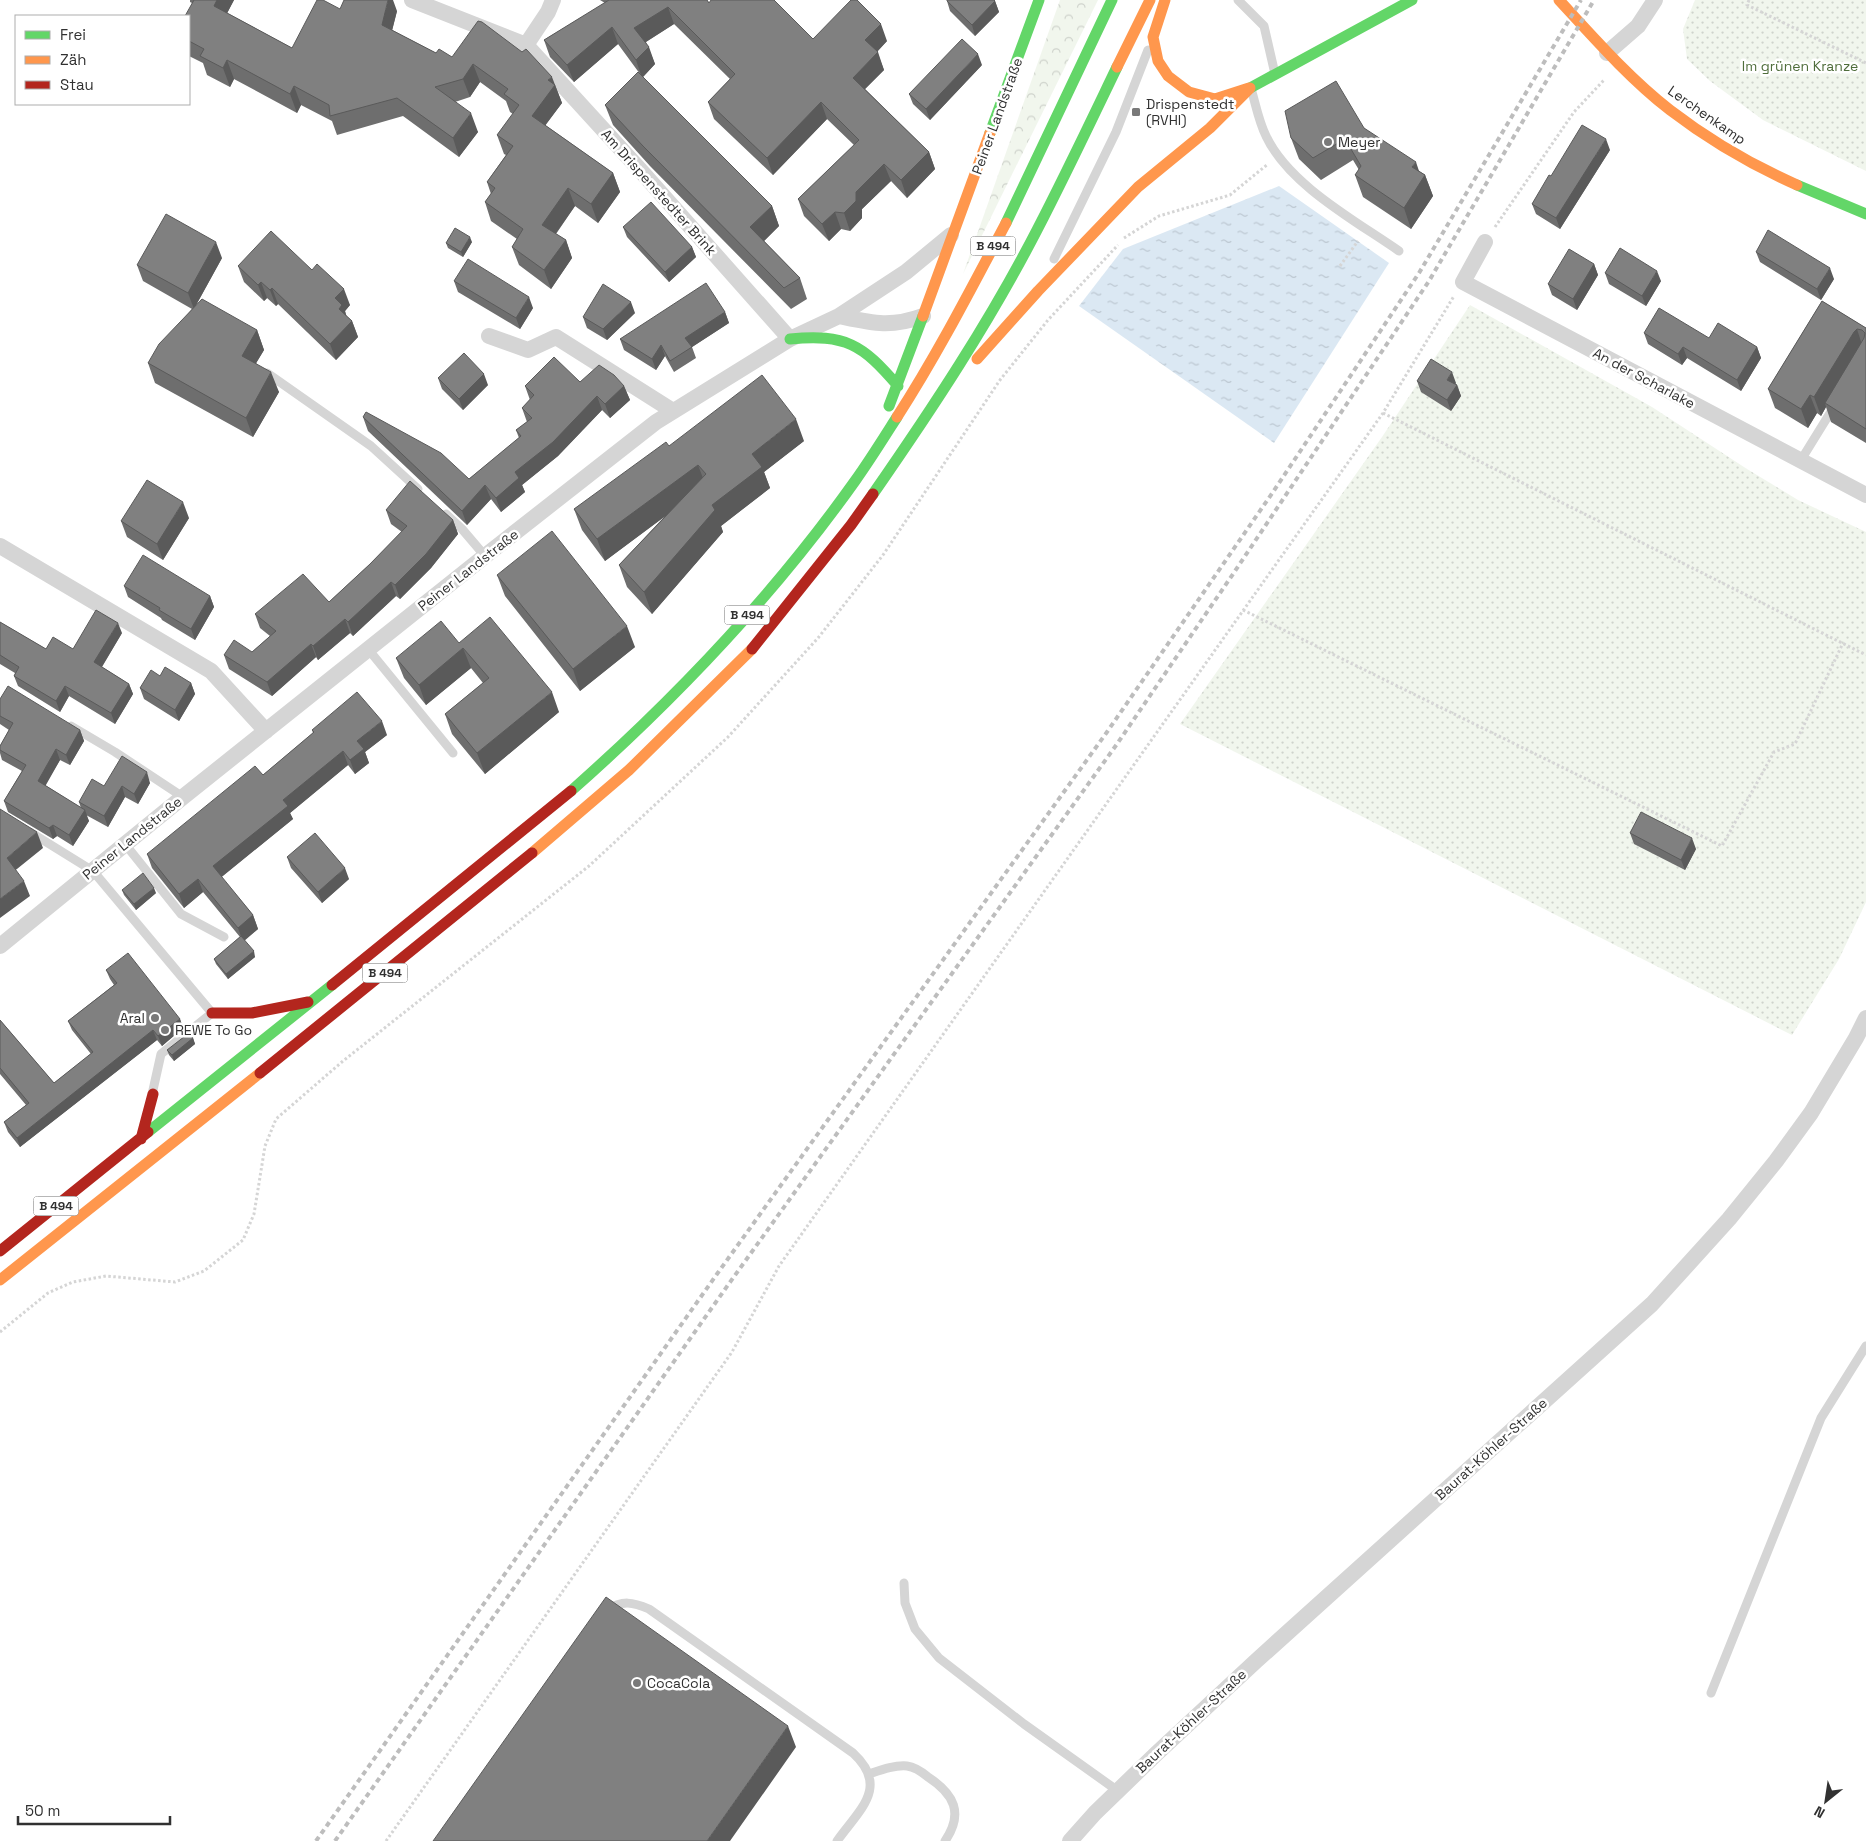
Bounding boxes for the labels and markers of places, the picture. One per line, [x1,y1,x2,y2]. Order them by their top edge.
place label: Drispenstedt (RVHI) [1146,95,1234,129]
marker: Drispenstedt (RVHI) [1130,106,1142,118]
place label: Meyer [1338,133,1381,151]
marker: Meyer [1322,136,1334,148]
place label: Aral [120,1009,145,1027]
marker: Aral [149,1012,161,1024]
place label: REWE To Go [175,1021,252,1039]
marker: REWE To Go [159,1024,171,1036]
place label: CocaCola [647,1674,710,1692]
marker: CocaCola [631,1677,643,1689]

